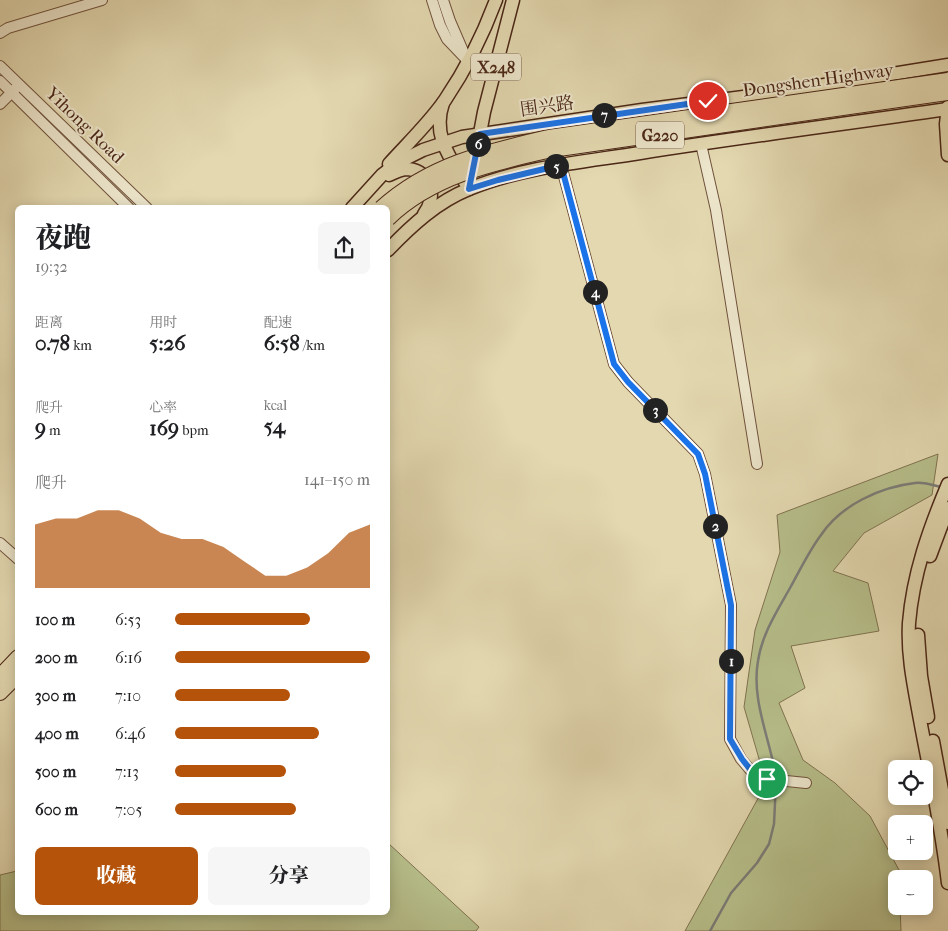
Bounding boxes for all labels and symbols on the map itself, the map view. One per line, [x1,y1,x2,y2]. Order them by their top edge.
road number: X248 [471,54,521,80]
street label: Dongshen Highway [741,59,896,101]
pin [687,80,729,122]
street label: Yihong Road [41,82,128,168]
street label: 围兴路 [519,92,575,121]
pin: 7 [592,102,616,128]
road number: G220 [636,122,684,148]
pin: 6 [466,132,490,156]
pin: 5 [544,154,568,178]
pin: 4 [582,280,608,304]
pin: 3 [642,398,668,422]
pin: 2 [702,514,728,538]
pin: 1 [718,648,744,674]
pin [746,758,788,800]

